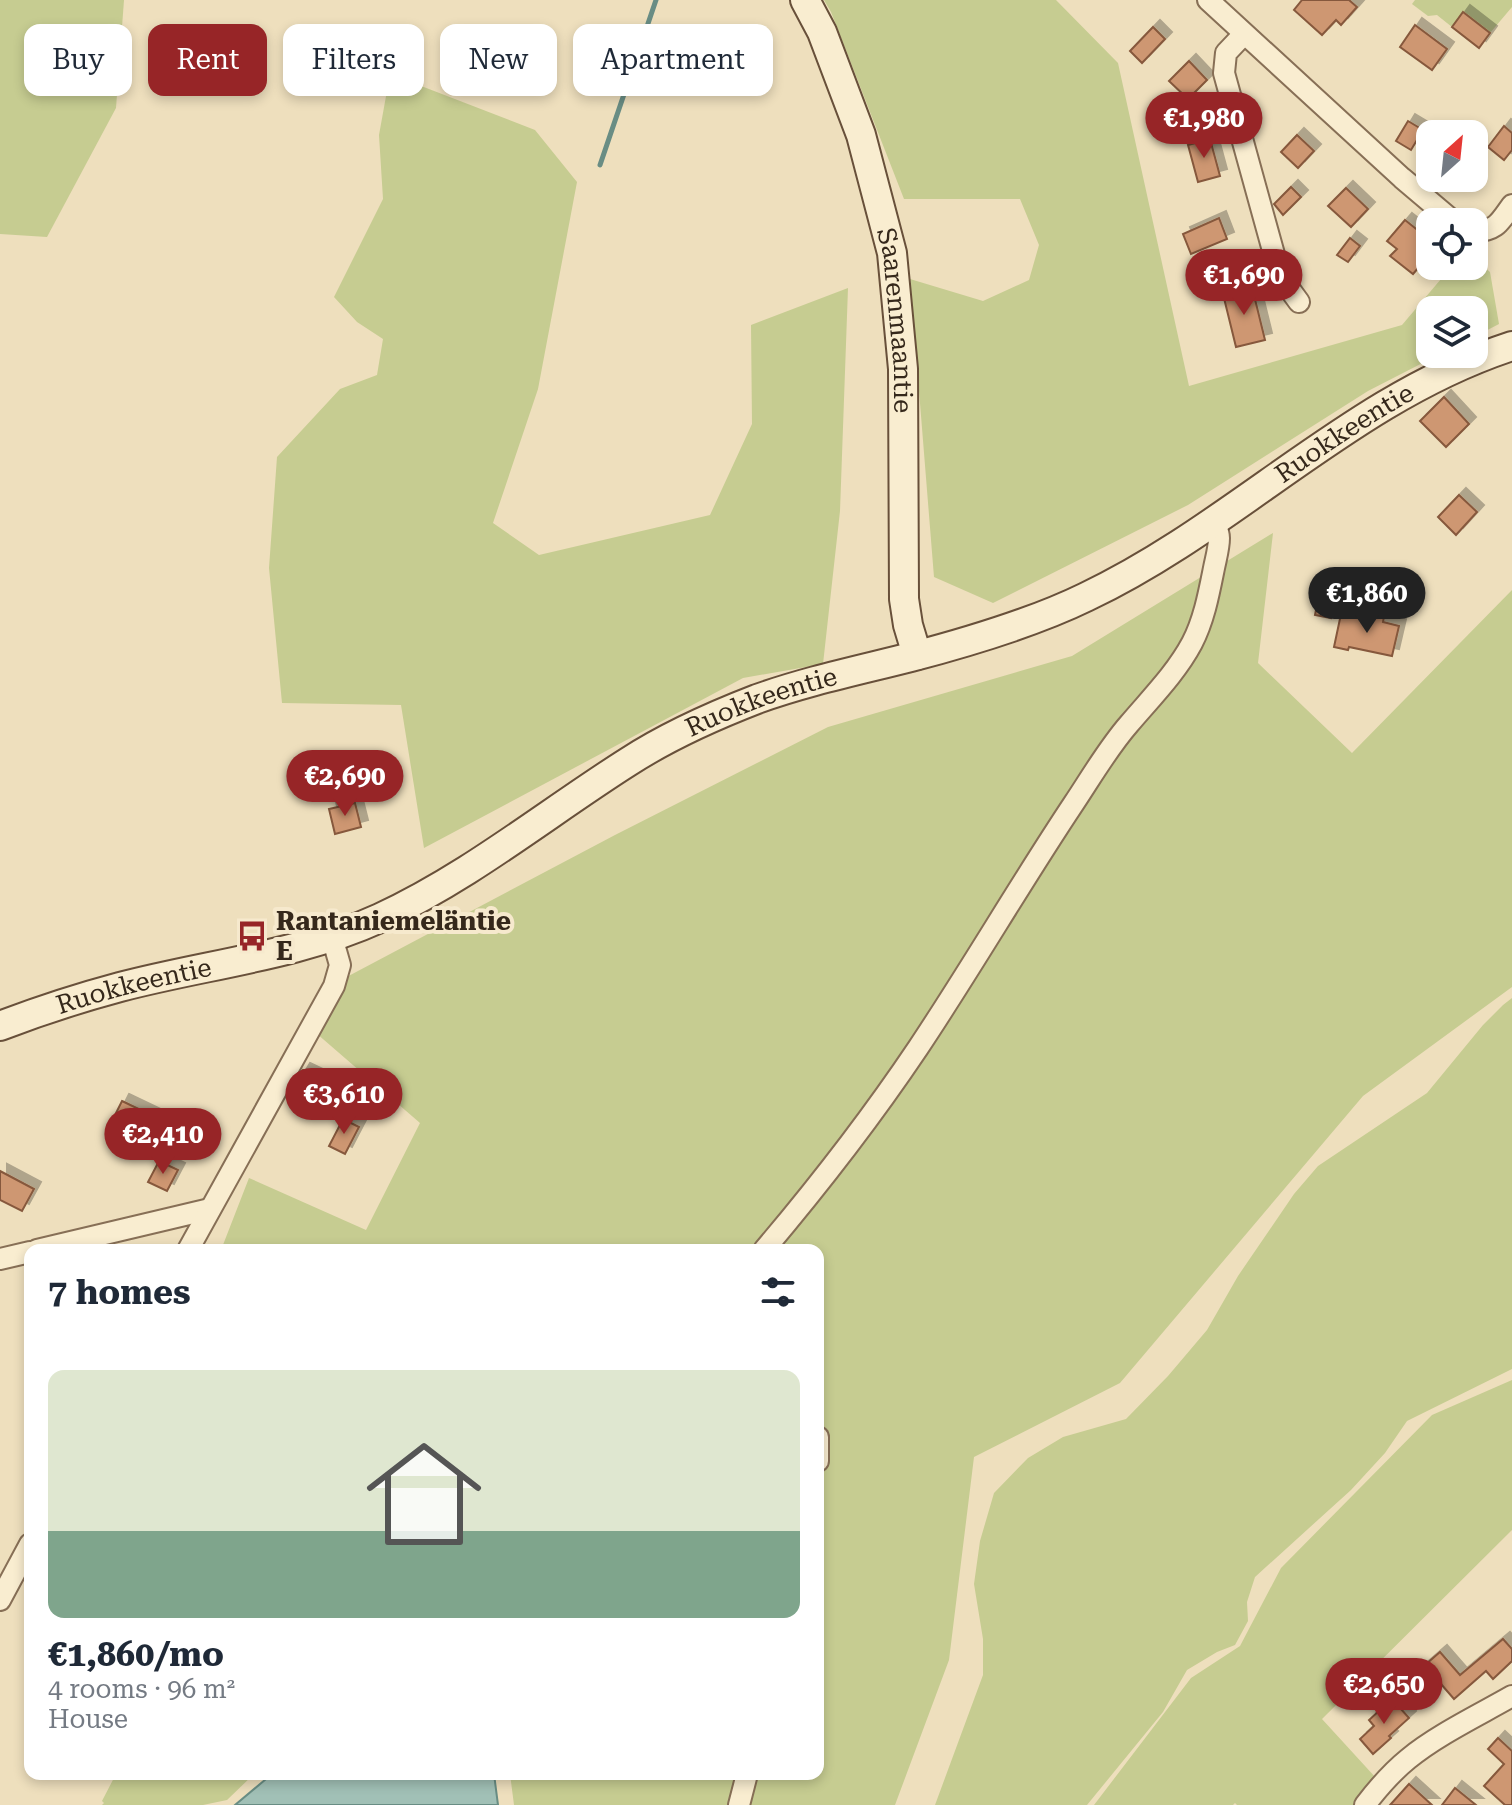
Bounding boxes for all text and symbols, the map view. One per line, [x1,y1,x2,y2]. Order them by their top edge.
chip: Buy [24,24,132,96]
chip: Rent [148,24,267,96]
chip: Filters [283,24,424,96]
chip: New [440,24,557,96]
chip: Apartment [573,24,773,96]
pin: €1,980 [1139,92,1269,160]
text: €1,980 [1163,103,1245,133]
north arrow [1416,120,1488,192]
map controls [1416,120,1488,368]
button: locate [1416,208,1488,280]
street label: Saarenmaantie [871,224,918,413]
pin: €1,690 [1179,249,1309,317]
text: €1,690 [1203,260,1285,290]
button: layers [1416,296,1488,368]
street label: Ruokkeentie [1269,377,1419,489]
pin: €1,860 [1302,567,1432,635]
text: €1,860 [1326,578,1408,608]
street label: Ruokkeentie [680,661,840,743]
pin: €2,690 [280,750,410,818]
text: €2,690 [304,761,386,791]
place label: Rantaniemeläntie E [276,906,511,966]
bus stop icon: Rantaniemeläntie E [235,919,269,953]
street label: Ruokkeentie [52,952,214,1020]
pin: €3,610 [279,1068,409,1136]
text: €3,610 [303,1079,385,1109]
pin: €2,410 [98,1108,228,1176]
text: €2,410 [122,1119,204,1149]
icon: filters [756,1270,800,1314]
text: 7 homes [48,1272,191,1312]
icon: home [352,1422,496,1566]
text: €1,860/mo [48,1634,224,1674]
pin: €2,650 [1319,1658,1449,1726]
text: €2,650 [1343,1669,1425,1699]
text: 4 rooms · 96 m² [48,1674,235,1704]
text: House [48,1704,128,1734]

